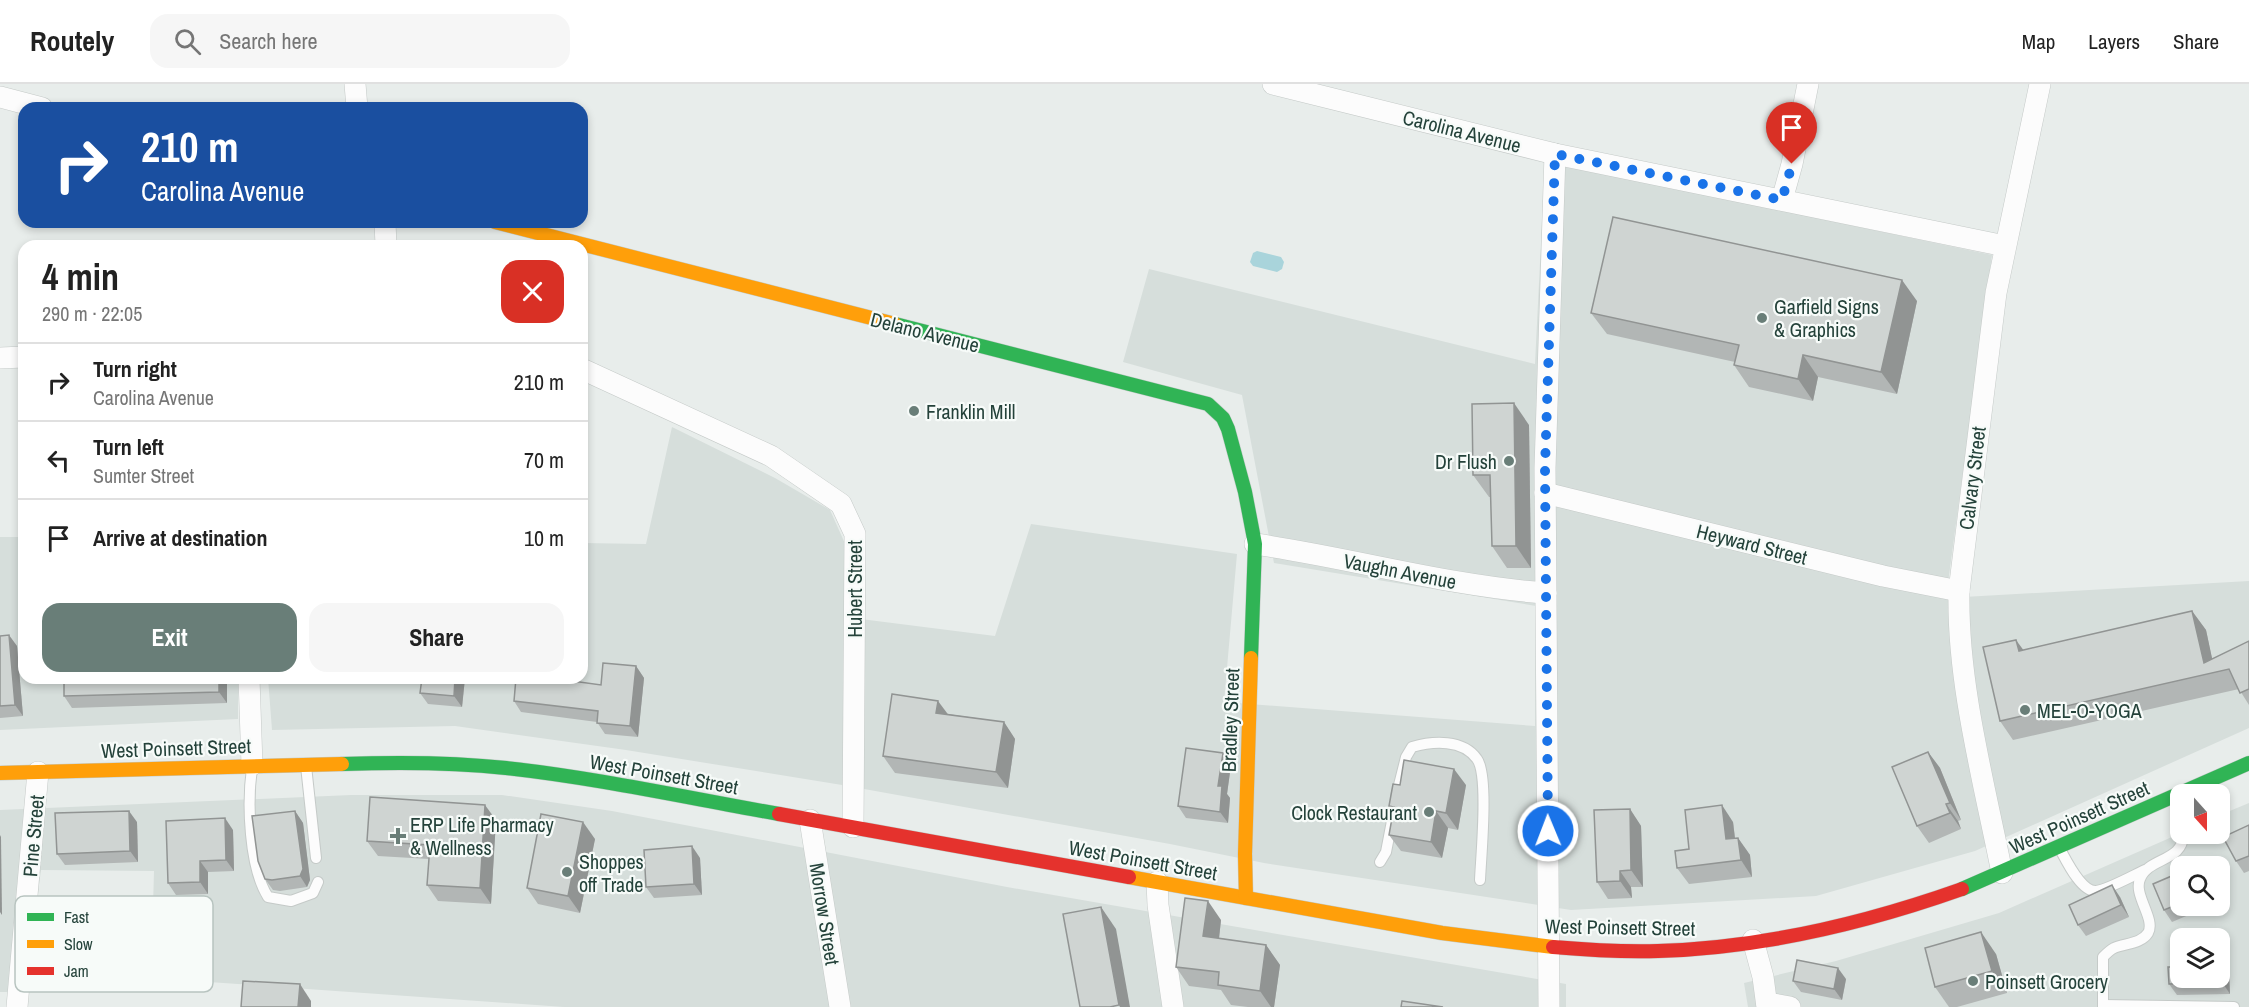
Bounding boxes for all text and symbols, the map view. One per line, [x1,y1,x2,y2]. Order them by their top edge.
search box [150,14,570,68]
text: Routely [30,22,114,60]
icon: search [171,25,204,58]
text: Search here [219,26,317,56]
text: Map [2022,27,2055,56]
text: Layers [2088,27,2140,56]
text: Share [2173,27,2219,56]
pin [1766,102,1817,164]
street label: Carolina Avenue [1400,103,1524,159]
icon: arrive [1775,111,1808,144]
text: 210 m [141,119,239,175]
icon: right [42,126,120,204]
text: Carolina Avenue [141,173,304,209]
text: 4 min [42,253,119,301]
button: close [501,260,564,323]
place label: Garfield Signs & Graphics [1774,293,1879,343]
text: 290 m · 22:05 [42,300,142,327]
street label: Delano Avenue [868,305,982,359]
marker: Garfield Signs & Graphics [1755,311,1769,325]
text: Turn right [93,354,177,384]
icon: right [42,366,75,399]
text: 210 m [514,367,564,397]
text: Carolina Avenue [93,384,214,411]
place label: Franklin Mill [926,398,1015,425]
marker: Franklin Mill [907,404,921,418]
street label: Calvary Street [1952,424,1992,531]
text: Turn left [93,432,164,462]
icon: left [42,444,75,477]
text: 70 m [524,445,564,475]
place label: Dr Flush [1435,448,1497,475]
marker: Dr Flush [1502,454,1516,468]
text: Sumter Street [93,462,194,489]
street label: Heyward Street [1694,517,1811,571]
icon: arrive [42,522,75,555]
text: Arrive at destination [93,523,267,553]
text: 10 m [524,523,564,553]
street label: Hubert Street [841,540,868,638]
street label: Vaughn Avenue [1341,547,1459,595]
button: Exit [42,603,297,672]
button: Share [309,603,564,672]
street label: Bradley Street [1215,667,1245,772]
place label: MEL-O-YOGA [2037,697,2142,724]
marker: MEL-O-YOGA [2018,703,2032,717]
street label: West Poinsett Street [101,732,252,764]
street label: West Poinsett Street [588,748,741,800]
street label: West Poinsett Street [2005,774,2153,860]
north arrow [2170,784,2230,844]
map controls [2170,784,2230,988]
street label: Pine Street [16,794,50,878]
place label: Clock Restaurant [1291,799,1417,826]
position arrow [1516,799,1580,863]
marker: Clock Restaurant [1422,805,1436,819]
place label: ERP Life Pharmacy & Wellness [410,811,555,861]
marker: ERP Life Pharmacy & Wellness [391,829,405,843]
street label: West Poinsett Street [1067,834,1220,886]
place label: Shoppes off Trade [579,848,644,898]
button: search [2170,856,2230,916]
street label: Morrow Street [804,861,846,967]
marker: Shoppes off Trade [560,865,574,879]
legend [15,896,213,992]
text: Fast [64,906,89,928]
street label: West Poinsett Street [1545,912,1696,942]
button: layers [2170,928,2230,988]
text: Slow [64,933,93,955]
text: Jam [64,960,89,982]
place label: Poinsett Grocery [1985,968,2109,995]
marker: Poinsett Grocery [1966,974,1980,988]

